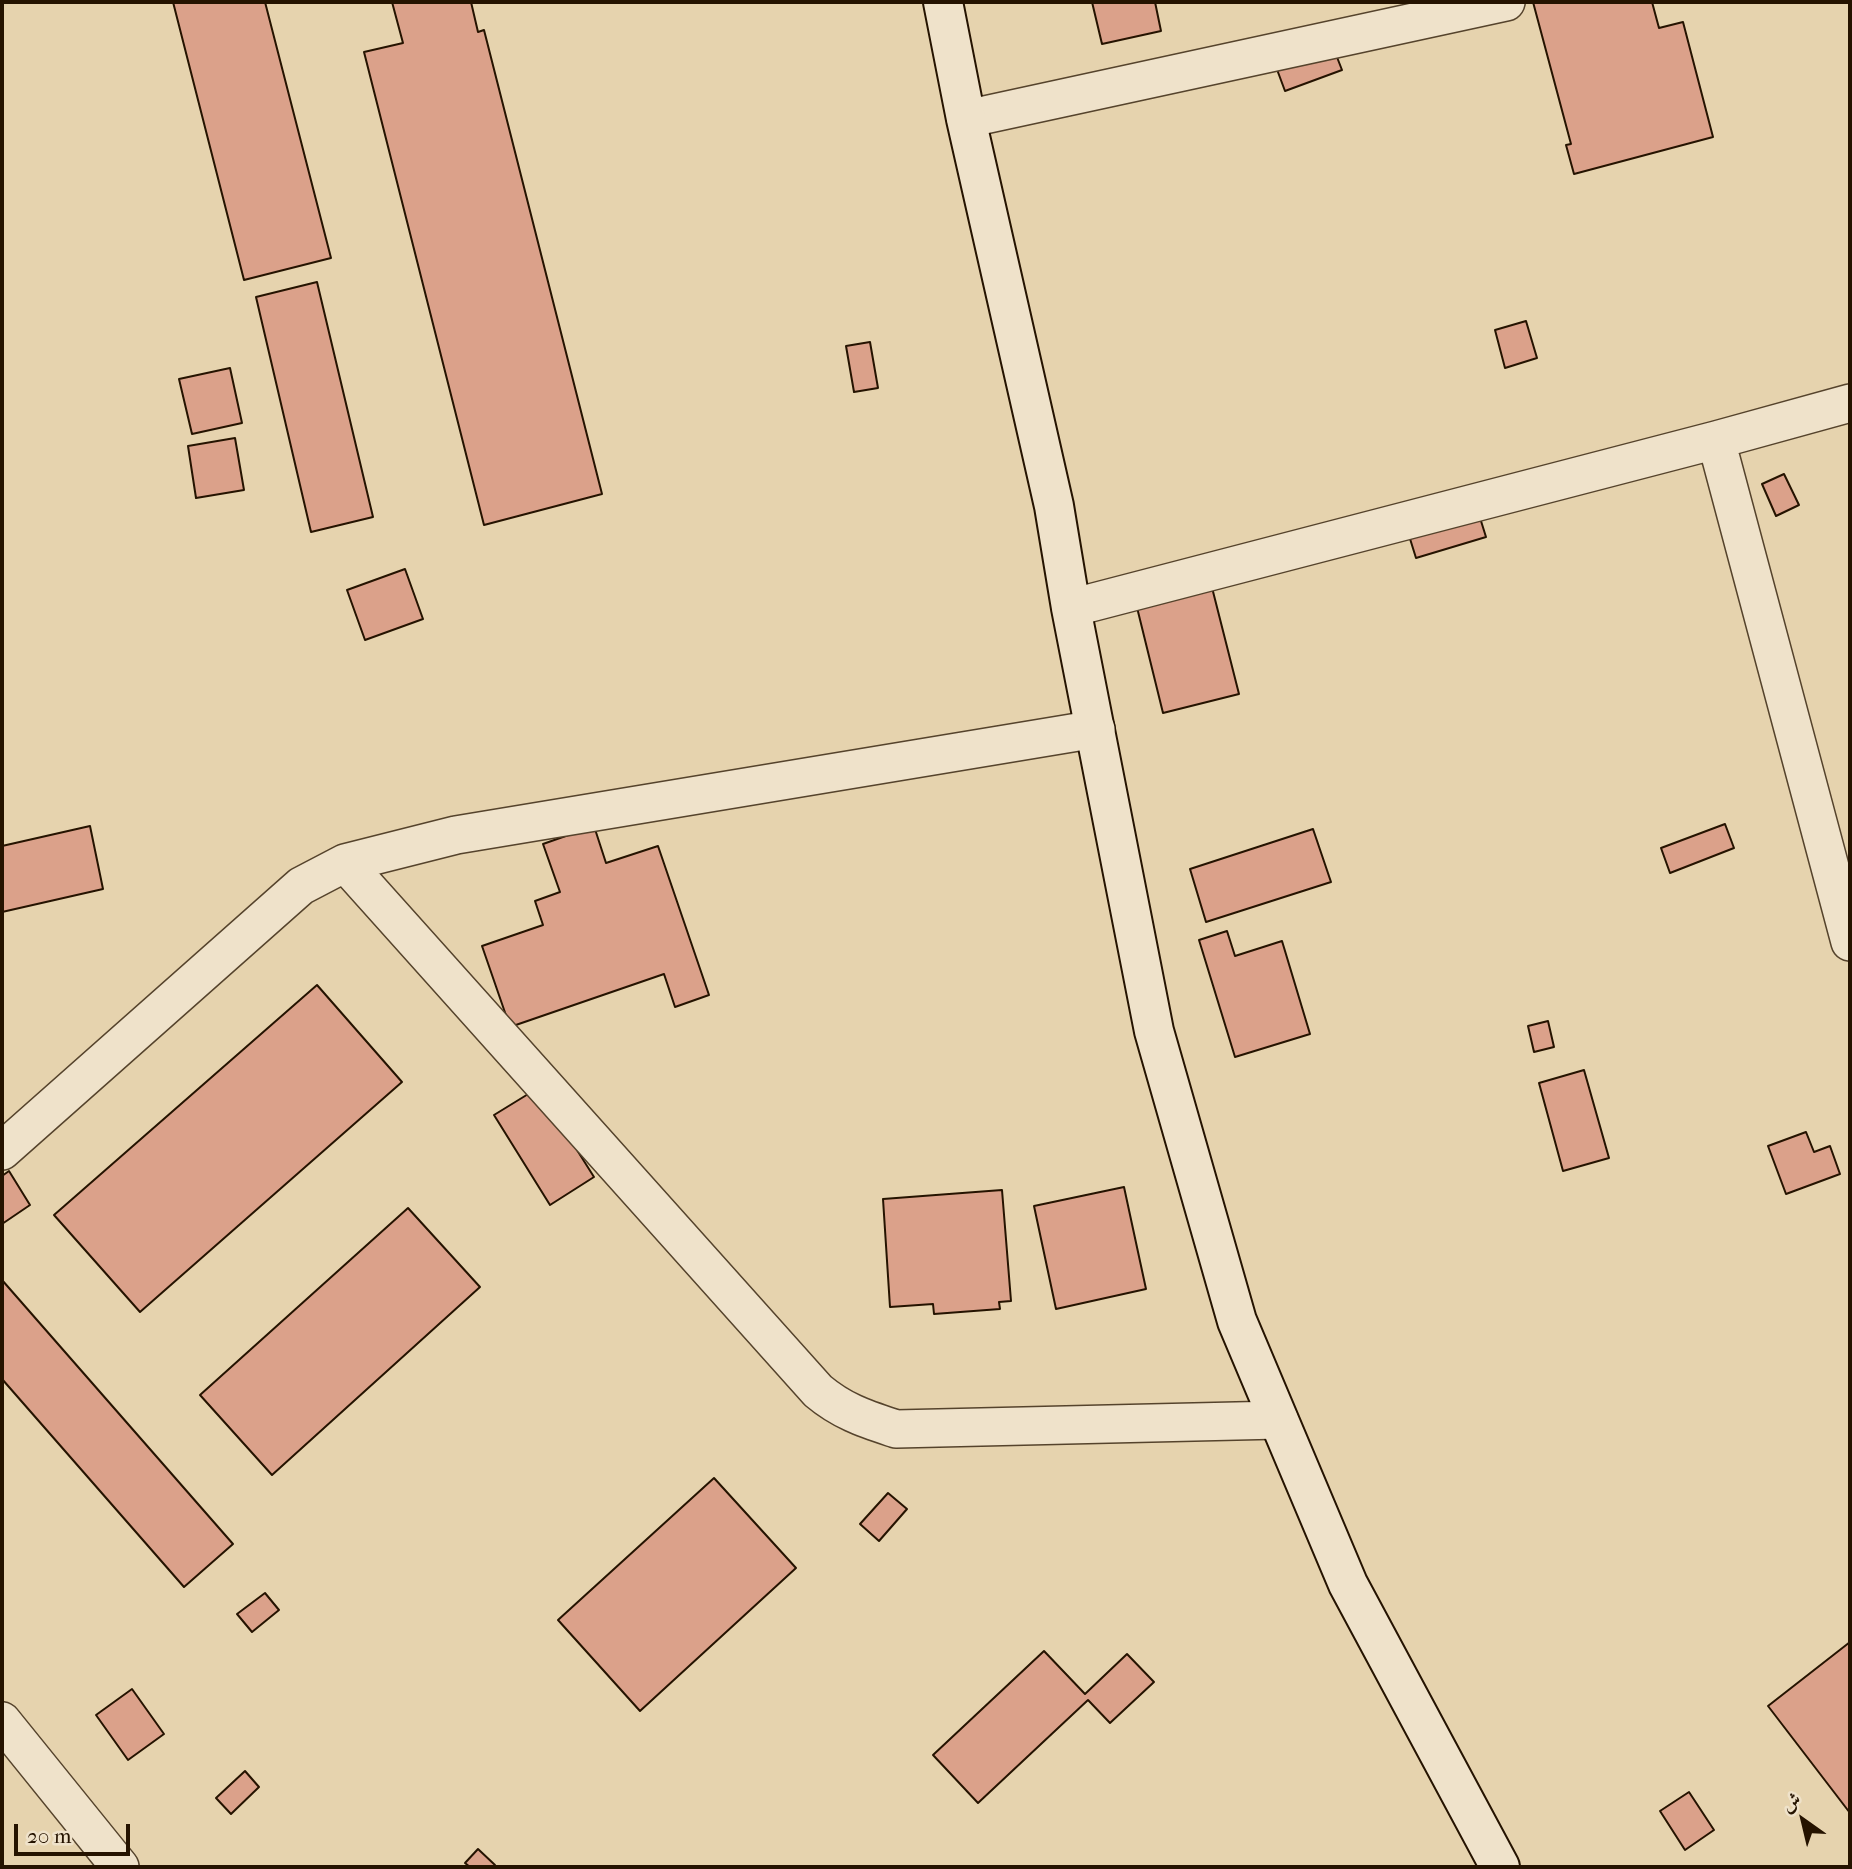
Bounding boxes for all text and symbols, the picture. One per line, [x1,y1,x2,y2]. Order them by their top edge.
north arrow [1768,1785,1838,1855]
text: ش [1777,1788,1805,1817]
scale bar [18,1810,133,1854]
text: 20 m [27,1824,71,1848]

